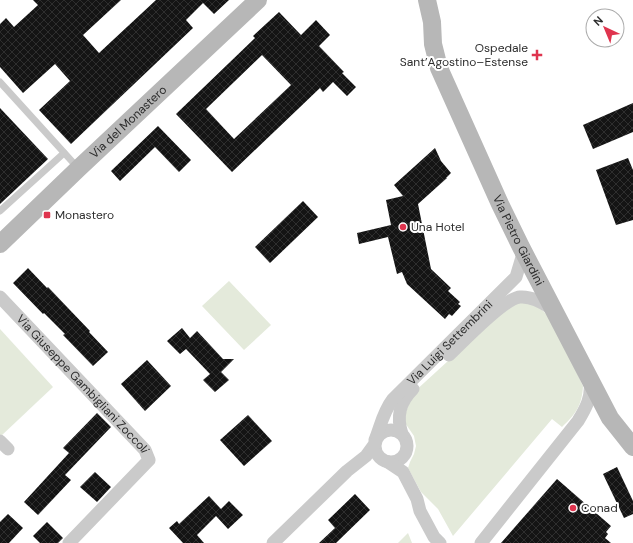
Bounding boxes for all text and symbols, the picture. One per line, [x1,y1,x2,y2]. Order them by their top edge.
north arrow [585,8,625,48]
text: N [590,13,606,29]
place label: Ospedale Sant’Agostino–Estense [400,40,528,70]
marker: Ospedale Sant’Agostino–Estense [531,49,543,61]
street label: Via del Monastero [86,82,170,162]
street label: Via Pietro Giardini [489,192,548,288]
place label: Monastero [55,207,114,223]
marker: Monastero [42,210,52,220]
place label: Una Hotel [411,219,465,235]
marker: Una Hotel [398,222,408,232]
street label: Via Luigi Settembrini [404,297,496,389]
street label: Via Giuseppe Gambigliani Zoccoli [13,311,153,455]
place label: Conad [581,500,618,516]
marker: Conad [568,503,578,513]

